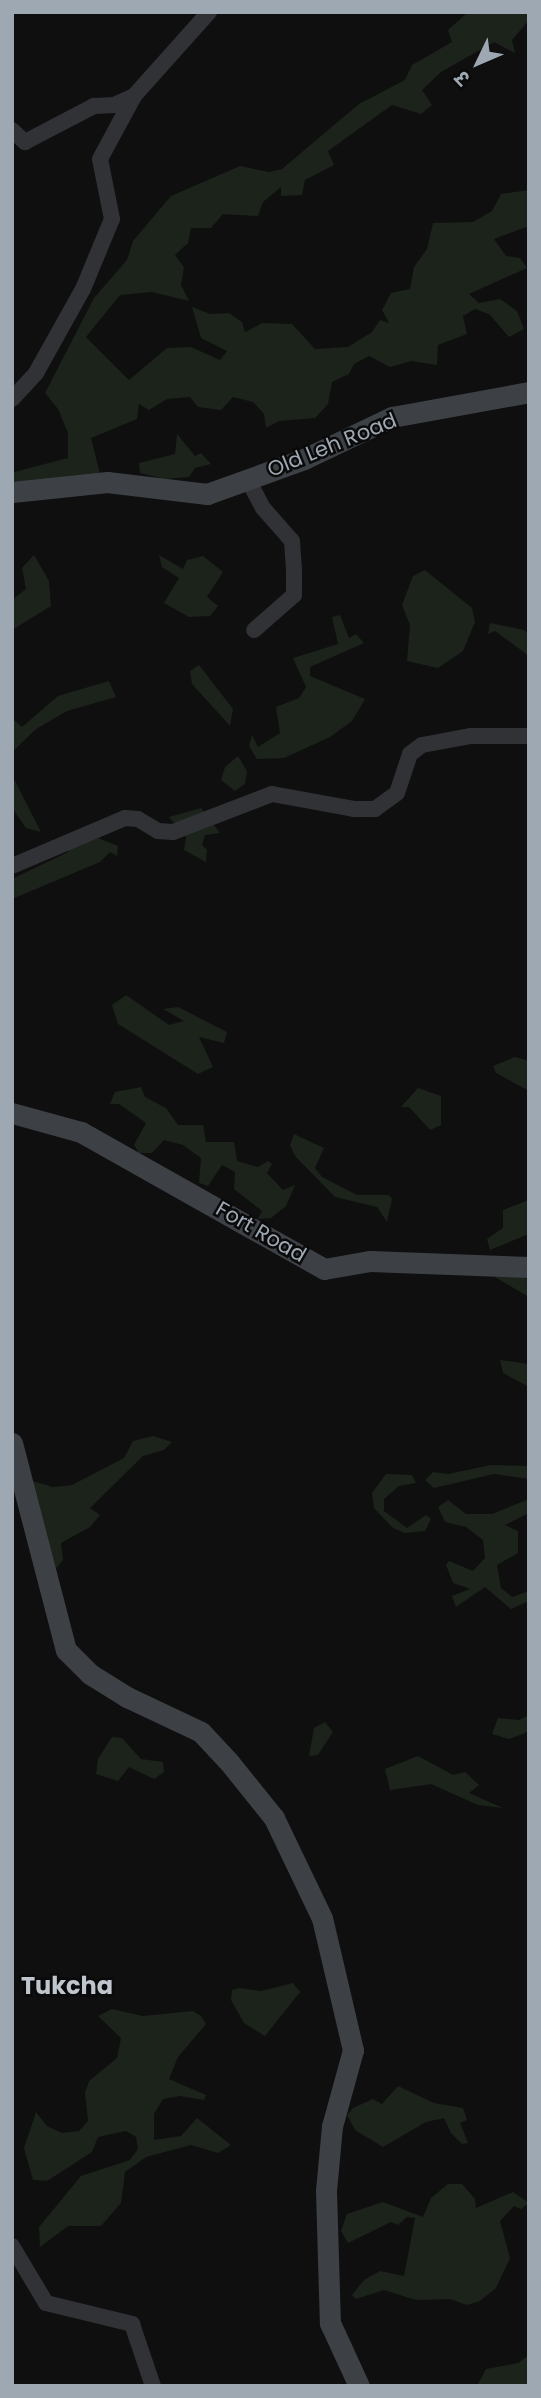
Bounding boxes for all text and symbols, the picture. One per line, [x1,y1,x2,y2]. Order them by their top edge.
north arrow [443,28,513,98]
text: उ [449,65,476,91]
street label: Old Leh Road [264,408,400,482]
street label: Fort Road [212,1196,310,1268]
district label: Tukcha [21,1972,113,2000]

